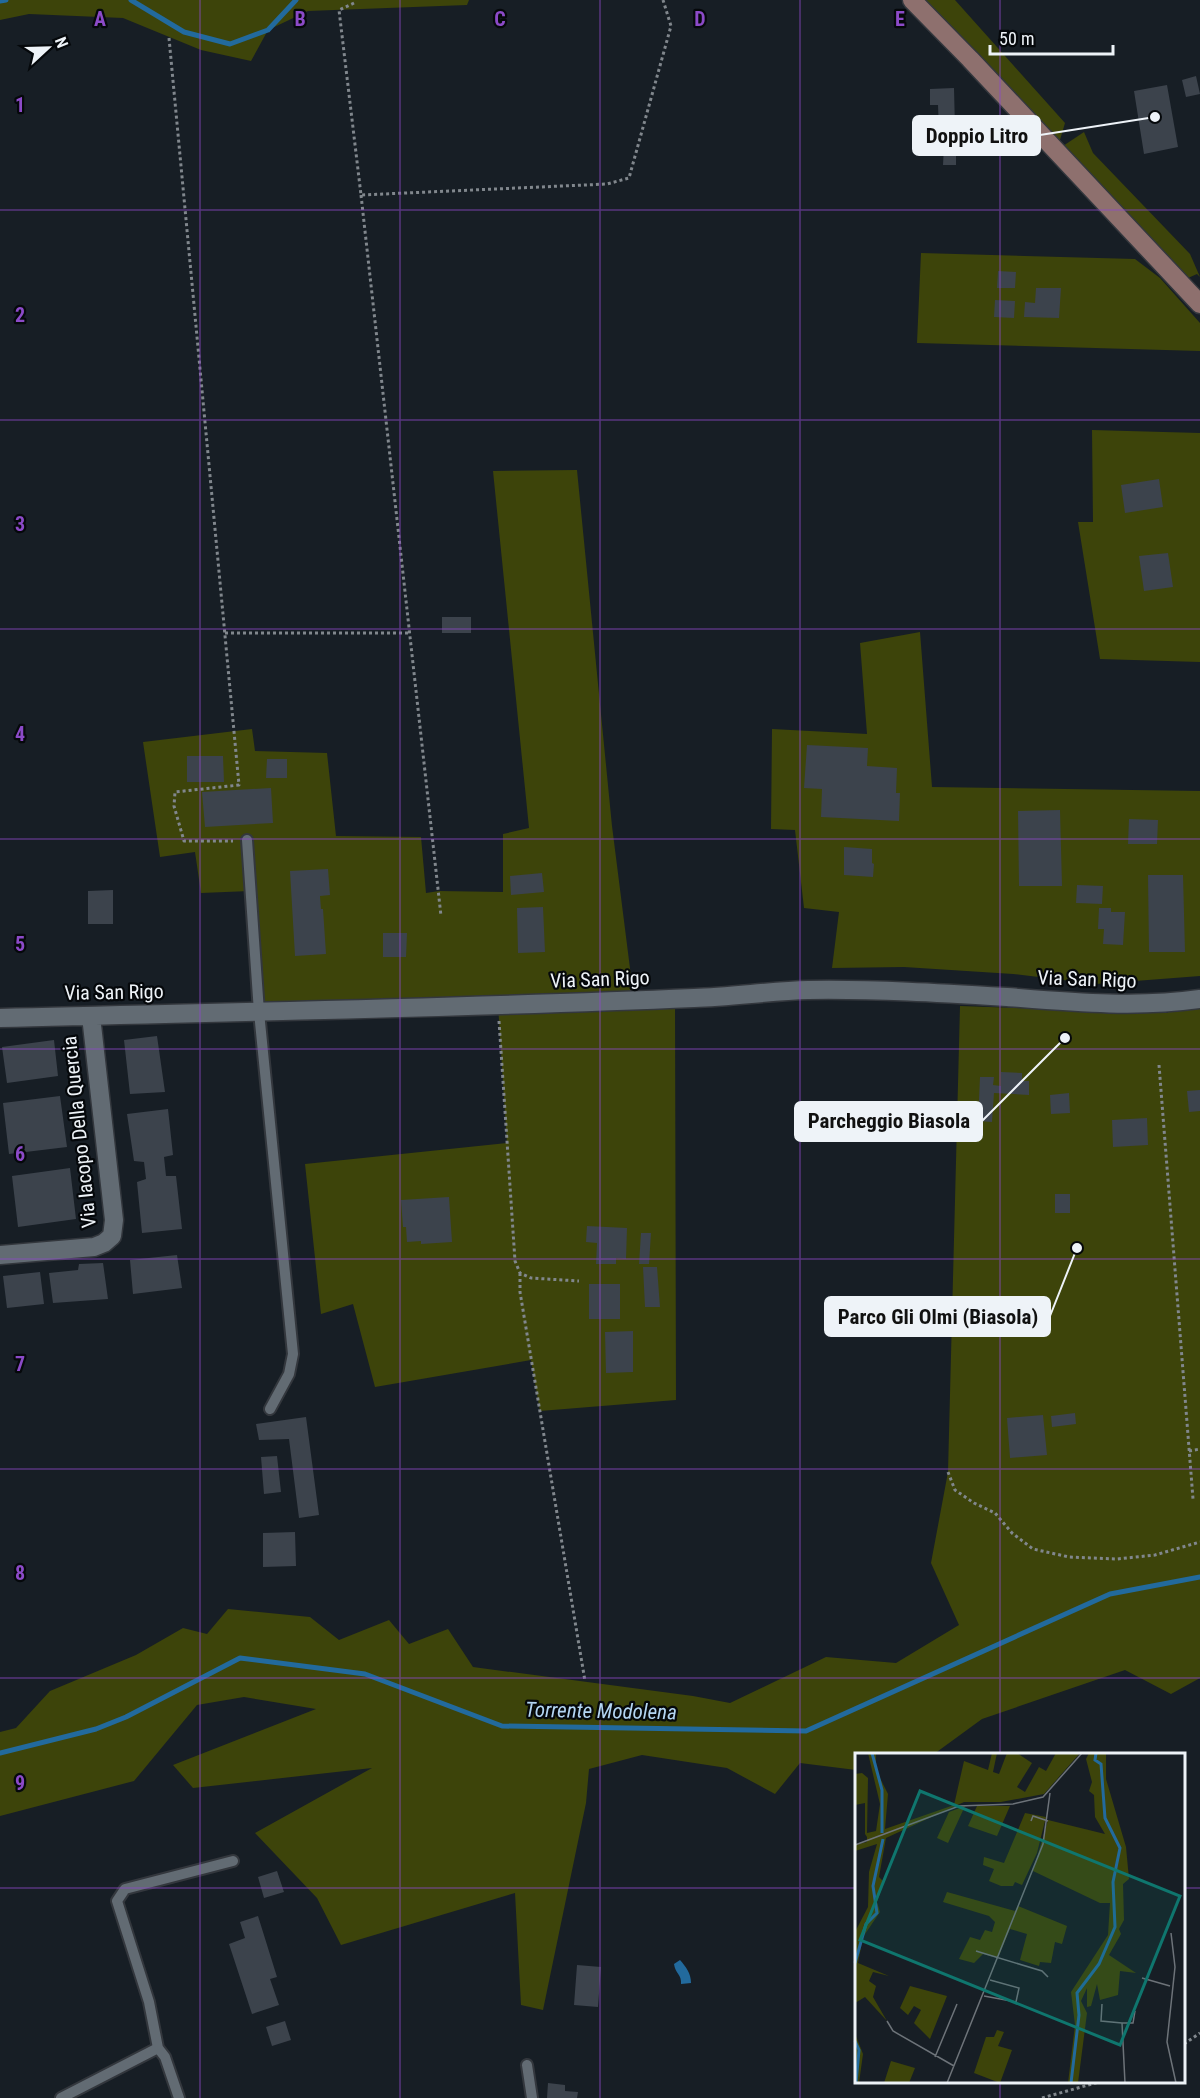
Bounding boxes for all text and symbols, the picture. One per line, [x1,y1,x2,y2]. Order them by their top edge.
text: A [94,7,106,31]
text: B [294,7,306,31]
text: C [494,7,506,31]
text: D [694,7,706,31]
text: E [895,7,905,31]
north arrow [18,18,78,78]
scale bar [990,18,1113,56]
text: 50 m [999,28,1034,49]
text: N [51,34,72,51]
text: 1 [15,93,25,117]
callout: Doppio Litro [913,116,1040,155]
text: Doppio Litro [926,124,1028,148]
text: 2 [15,303,25,327]
text: 3 [15,512,25,536]
text: 4 [15,722,25,746]
text: 5 [15,932,25,956]
street label: Via San Rigo [550,965,650,993]
street label: Via San Rigo [1037,965,1137,993]
street label: Via San Rigo [64,979,164,1005]
street label: Via Iacopo Della Quercia [57,1035,101,1229]
callout: Parcheggio Biasola [795,1102,982,1141]
text: Parcheggio Biasola [808,1109,970,1133]
text: 6 [15,1142,25,1166]
callout: Parco Gli Olmi (Biasola) [825,1297,1050,1336]
text: Parco Gli Olmi (Biasola) [838,1305,1038,1329]
text: 7 [15,1352,25,1376]
text: 8 [15,1561,25,1585]
water label: Torrente Modolena [525,1698,677,1724]
inset map [855,1753,1185,2083]
text: 9 [15,1771,25,1795]

